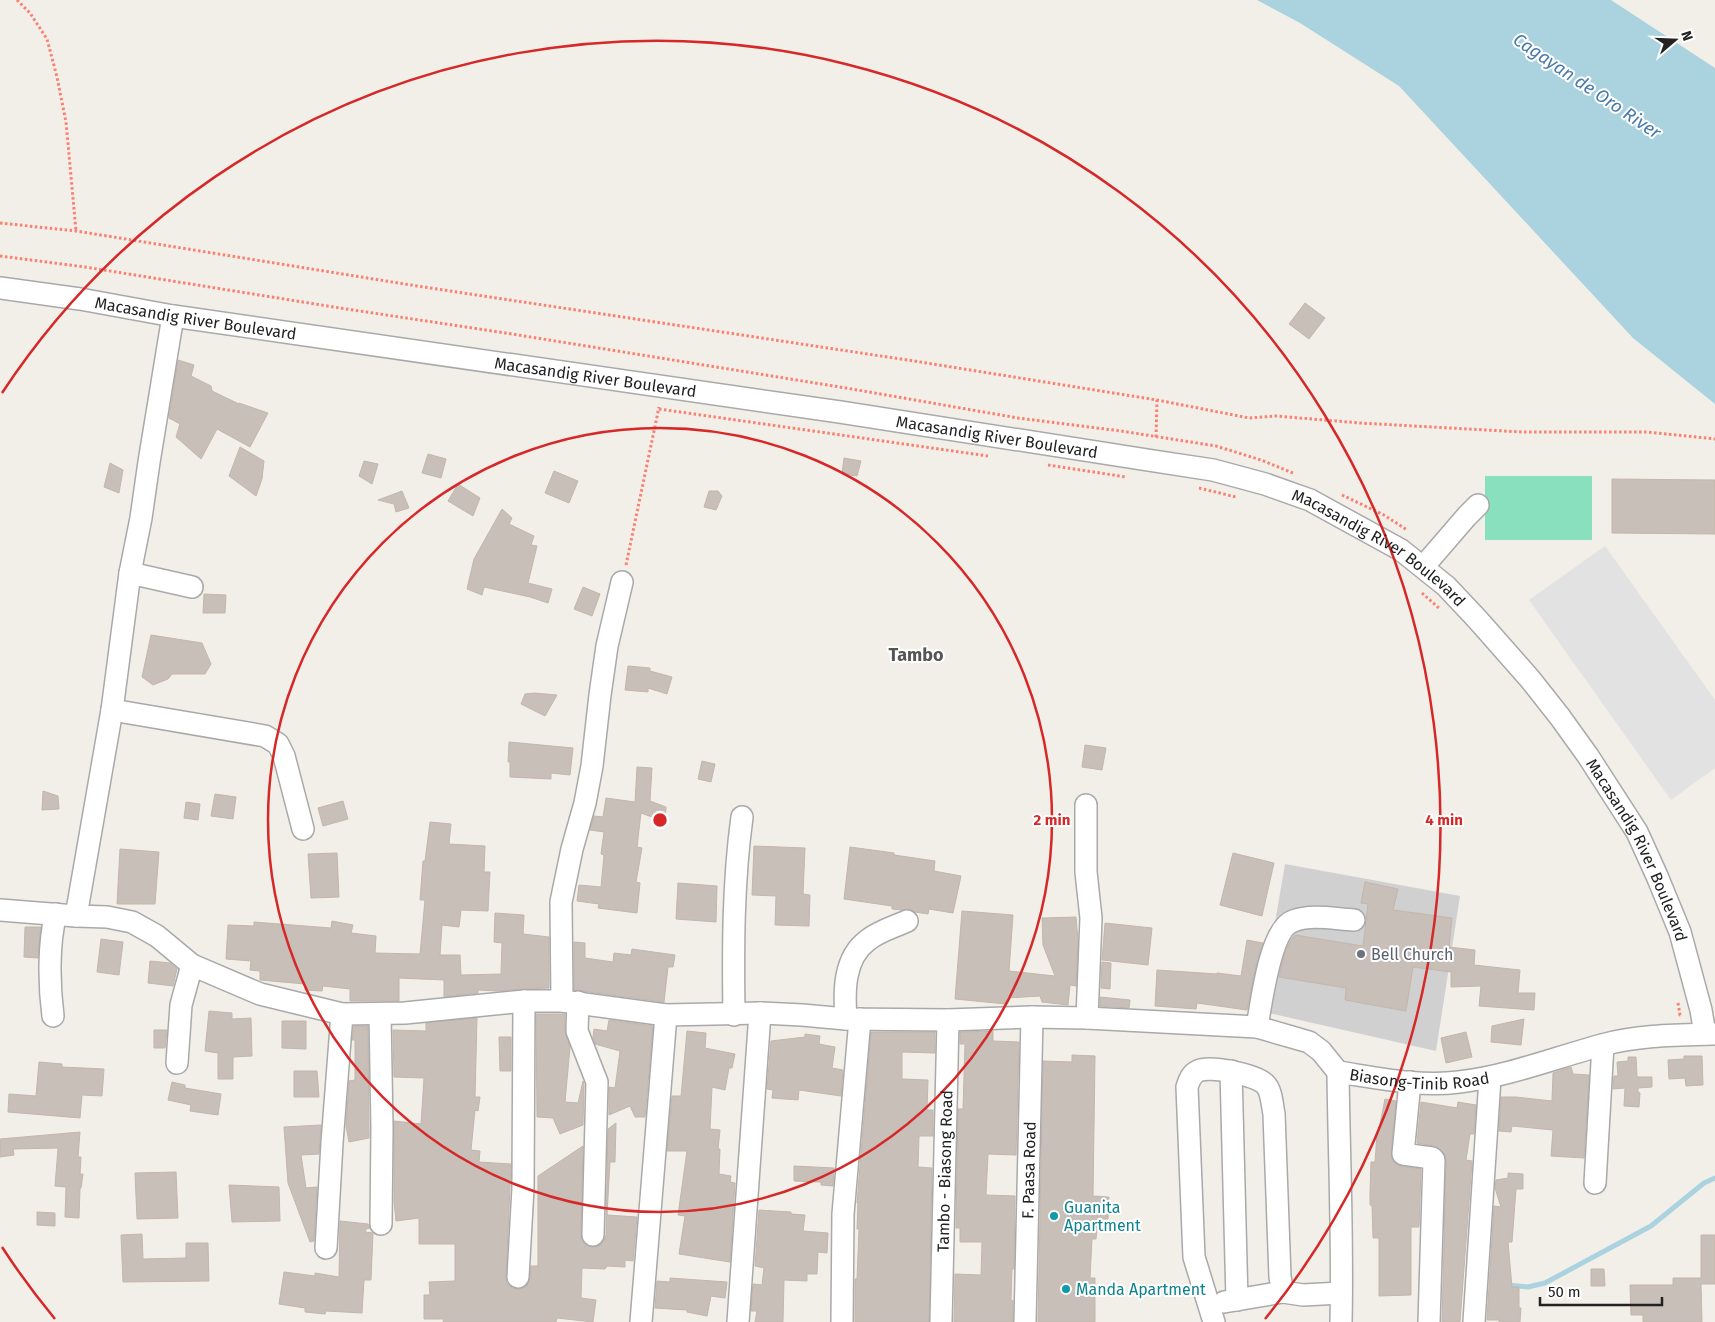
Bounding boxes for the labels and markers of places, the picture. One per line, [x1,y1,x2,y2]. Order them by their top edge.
centre of rings [651,811,669,829]
place label: Bell Church [1371,945,1453,964]
marker: Bell Church [1355,948,1367,960]
place label: Guanita Apartment [1064,1198,1141,1235]
marker: Guanita Apartment [1048,1210,1060,1222]
place label: Manda Apartment [1076,1280,1206,1299]
marker: Manda Apartment [1060,1283,1072,1295]

